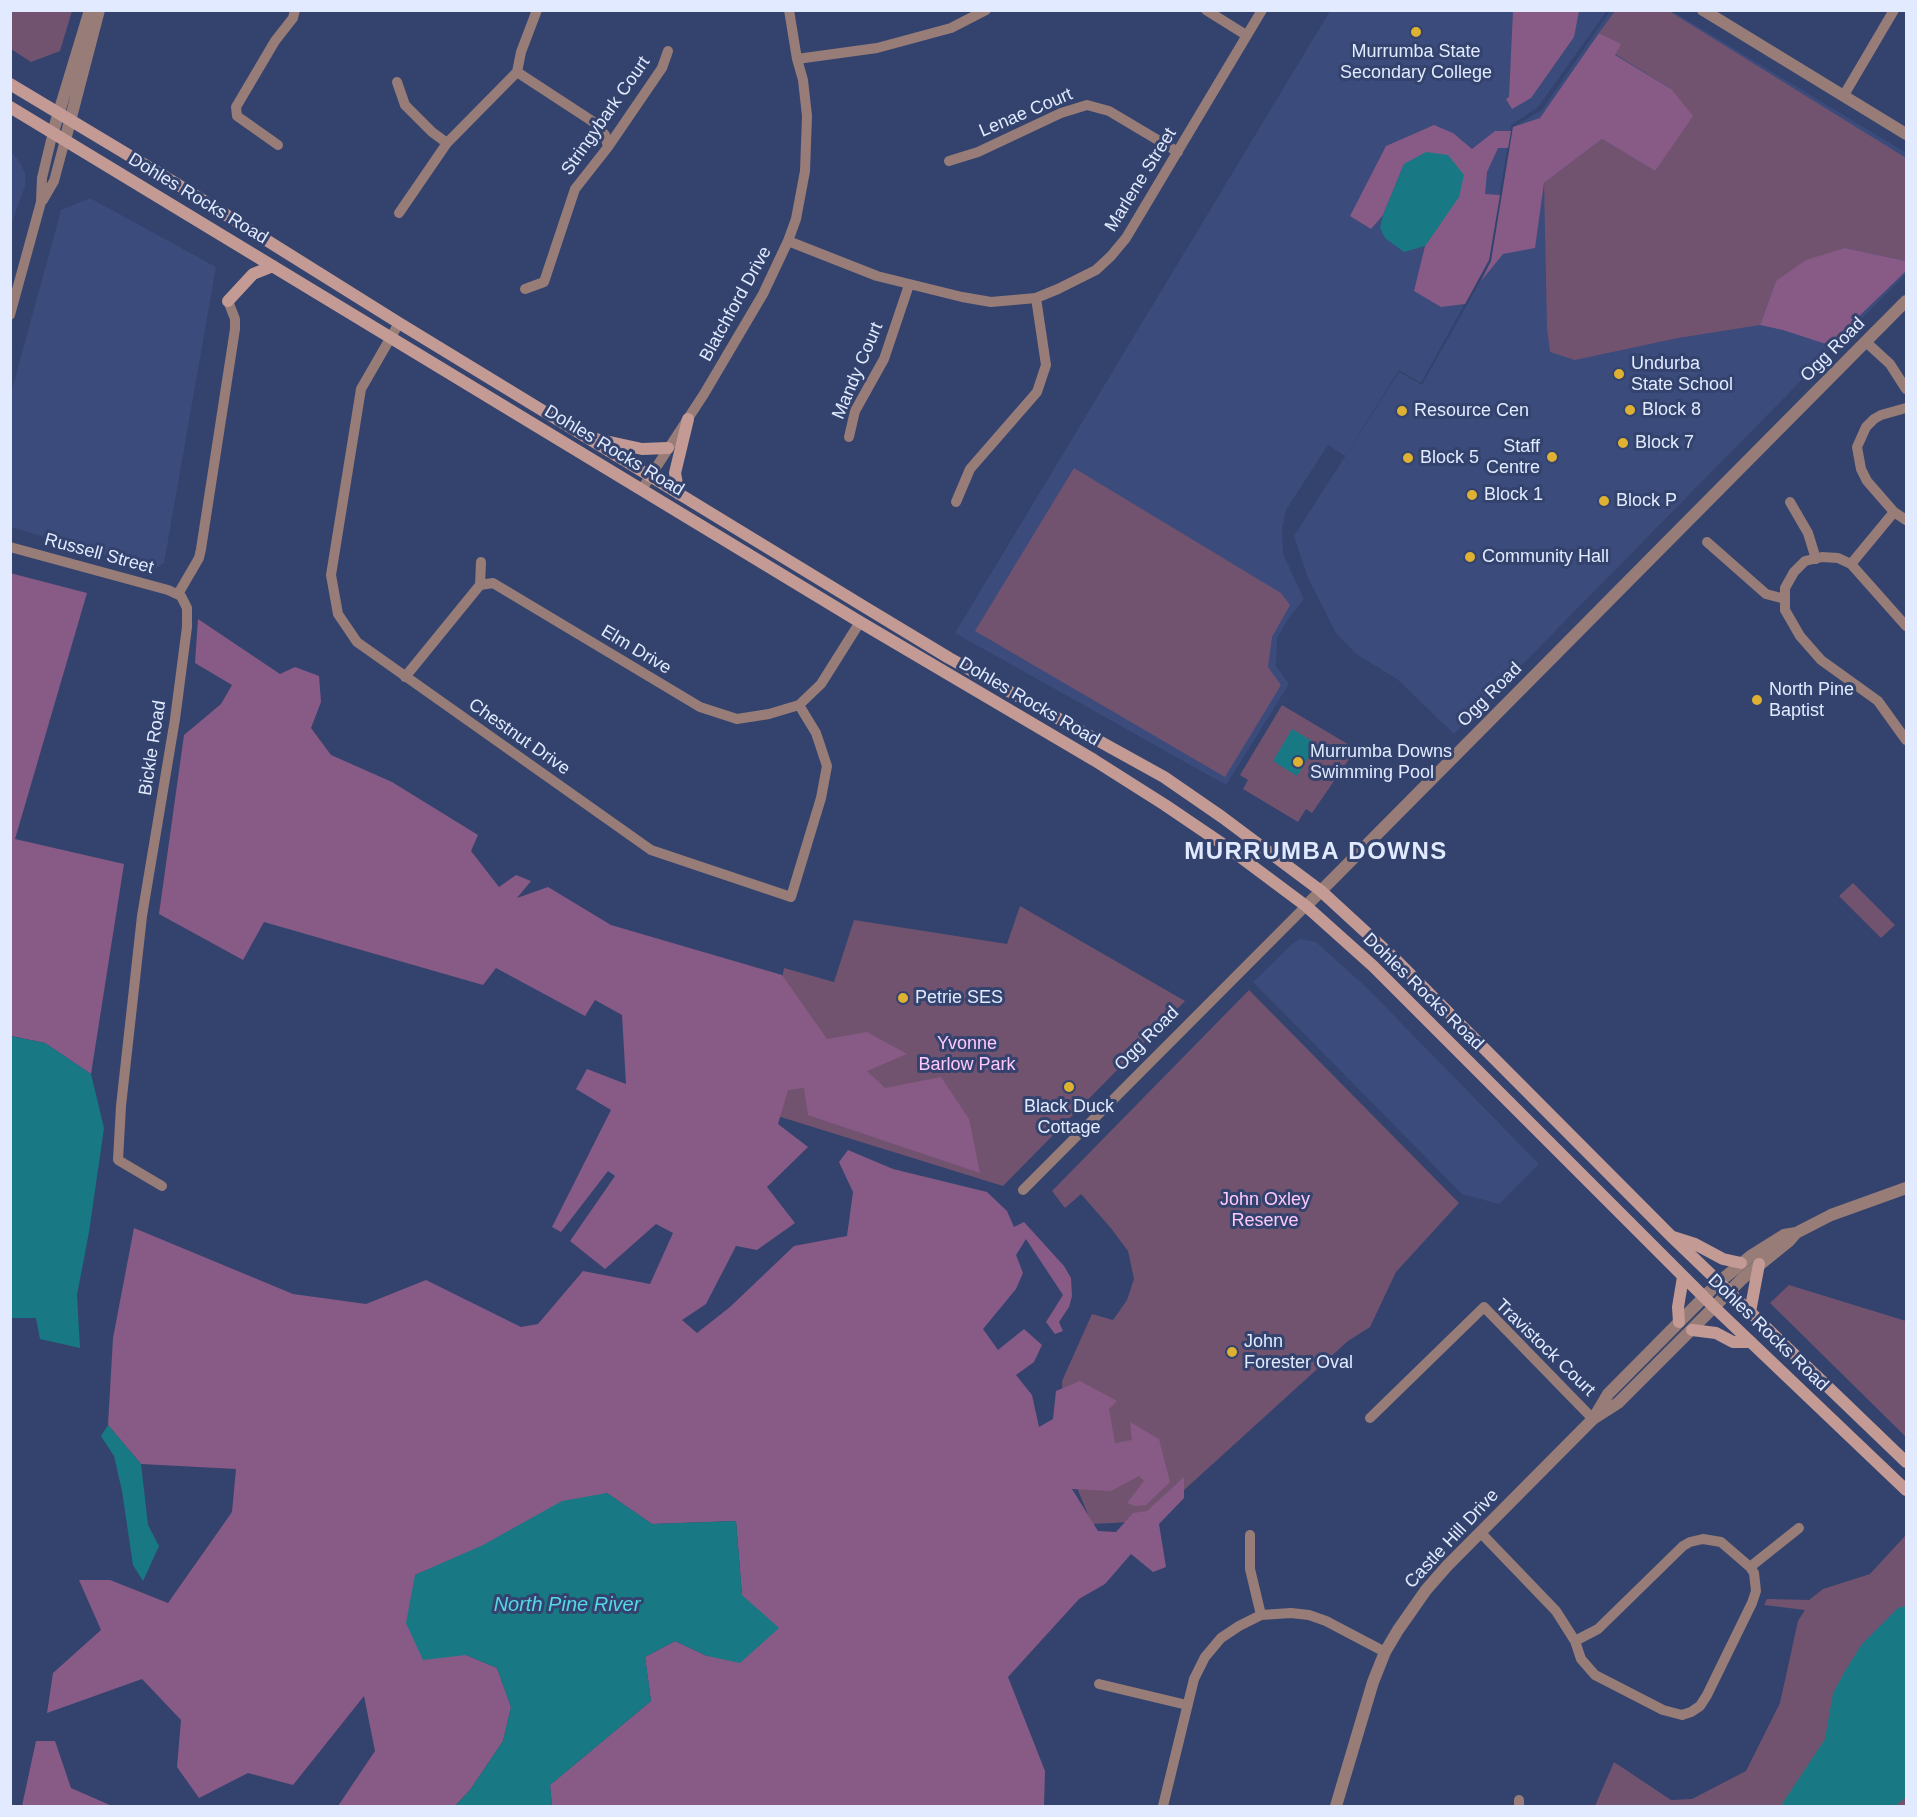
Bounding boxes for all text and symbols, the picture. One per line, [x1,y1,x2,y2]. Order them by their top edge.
marker: Murrumba State Secondary College [1409,25,1423,39]
place label: Murrumba State Secondary College [1340,41,1492,84]
street label: Stringybark Court [557,52,655,180]
street label: Lenae Court [976,84,1076,142]
street label: Marlene Street [1101,124,1181,236]
street label: Dohles Rocks Road [124,149,272,249]
street label: Blatchford Drive [696,243,776,365]
street label: Ogg Road [1796,313,1870,387]
street label: Mandy Court [828,319,888,423]
place label: Undurba State School [1631,353,1733,395]
marker: Undurba State School [1612,367,1626,381]
place label: Block 8 [1642,399,1701,421]
place label: Resource Cen [1414,400,1529,422]
street label: Dohles Rocks Road [540,401,688,501]
marker: Block 8 [1623,403,1637,417]
marker: Resource Cen [1395,404,1409,418]
place label: Block 7 [1635,432,1694,454]
place label: Staff Centre [1486,436,1540,478]
marker: Block 7 [1616,436,1630,450]
place label: Block 5 [1420,447,1479,469]
marker: Staff Centre [1545,450,1559,464]
marker: Block 5 [1401,451,1415,465]
place label: Block 1 [1484,484,1543,506]
marker: Block 1 [1465,488,1479,502]
place label: Block P [1616,490,1677,512]
marker: Block P [1597,494,1611,508]
street label: Russell Street [42,529,156,579]
place label: Community Hall [1482,546,1609,568]
marker: Community Hall [1463,550,1477,564]
street label: Elm Drive [597,621,675,679]
street label: Dohles Rocks Road [955,653,1103,751]
street label: Ogg Road [1453,658,1527,732]
place label: North Pine Baptist [1769,679,1854,722]
marker: North Pine Baptist [1750,693,1764,707]
street label: Chestnut Drive [464,694,574,780]
street label: Bickle Road [135,699,171,797]
place label: Murrumba Downs Swimming Pool [1310,741,1452,783]
marker: Murrumba Downs Swimming Pool [1291,755,1305,769]
district label: MURRUMBA DOWNS [1184,838,1448,866]
street label: Dohles Rocks Road [1358,929,1488,1055]
place label: Petrie SES [915,987,1003,1009]
marker: Petrie SES [896,991,910,1005]
street label: Ogg Road [1110,1002,1184,1076]
park label: Yvonne Barlow Park [918,1033,1016,1076]
marker: Black Duck Cottage [1062,1080,1076,1094]
place label: Black Duck Cottage [1024,1096,1114,1138]
park label: John Oxley Reserve [1220,1189,1310,1232]
street label: Dohles Rocks Road [1703,1270,1833,1396]
street label: Travistock Court [1491,1295,1599,1401]
place label: John Forester Oval [1244,1331,1353,1374]
marker: John Forester Oval [1225,1345,1239,1359]
street label: Castle Hill Drive [1400,1485,1504,1593]
water label: North Pine River [494,1593,640,1617]

